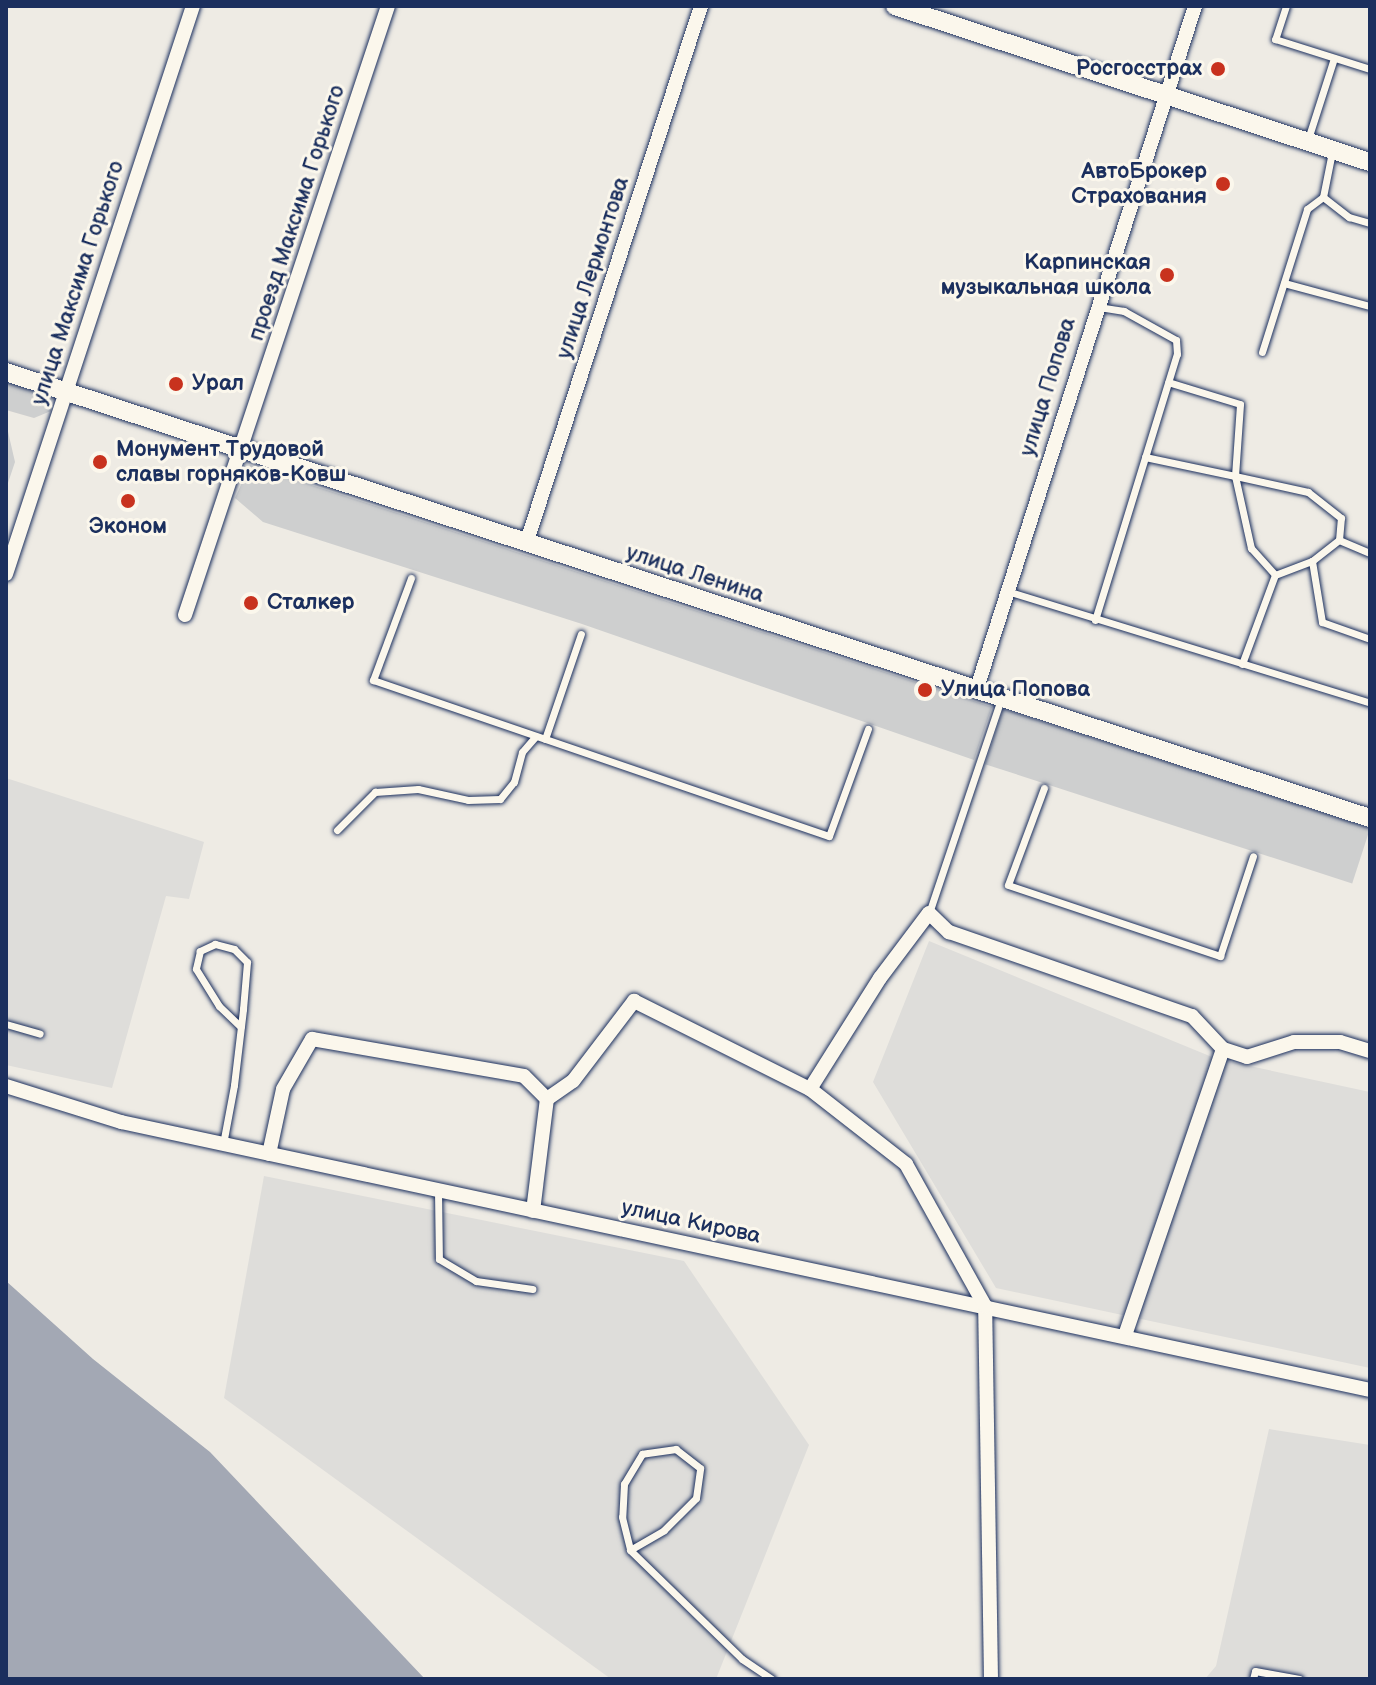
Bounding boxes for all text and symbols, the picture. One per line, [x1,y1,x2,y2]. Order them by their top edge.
place label: Росгосстрах [1076,56,1202,82]
marker: Росгосстрах [1209,60,1227,78]
street label: проезд Максима Горького [243,82,351,344]
street label: улица Максима Горького [26,158,130,408]
place label: АвтоБрокер Страхования [1071,158,1207,210]
street label: улица Лермонтова [551,174,635,362]
marker: АвтоБрокер Страхования [1214,175,1232,193]
place label: Карпинская музыкальная школа [941,249,1151,300]
marker: Карпинская музыкальная школа [1158,266,1176,284]
street label: улица Попова [1014,315,1082,459]
place label: Урал [192,371,244,397]
marker: Урал [167,375,185,393]
place label: Монумент Трудовой славы горняков-Ковш [116,436,346,488]
marker: Монумент Трудовой славы горняков-Ковш [91,453,109,471]
marker: Эконом [119,492,137,510]
place label: Эконом [89,514,167,540]
street label: улица Ленина [623,539,767,609]
place label: Сталкер [267,590,355,616]
marker: Сталкер [242,594,260,612]
place label: Улица Попова [941,677,1090,703]
marker: Улица Попова [916,681,934,699]
street label: улица Кирова [619,1194,763,1250]

